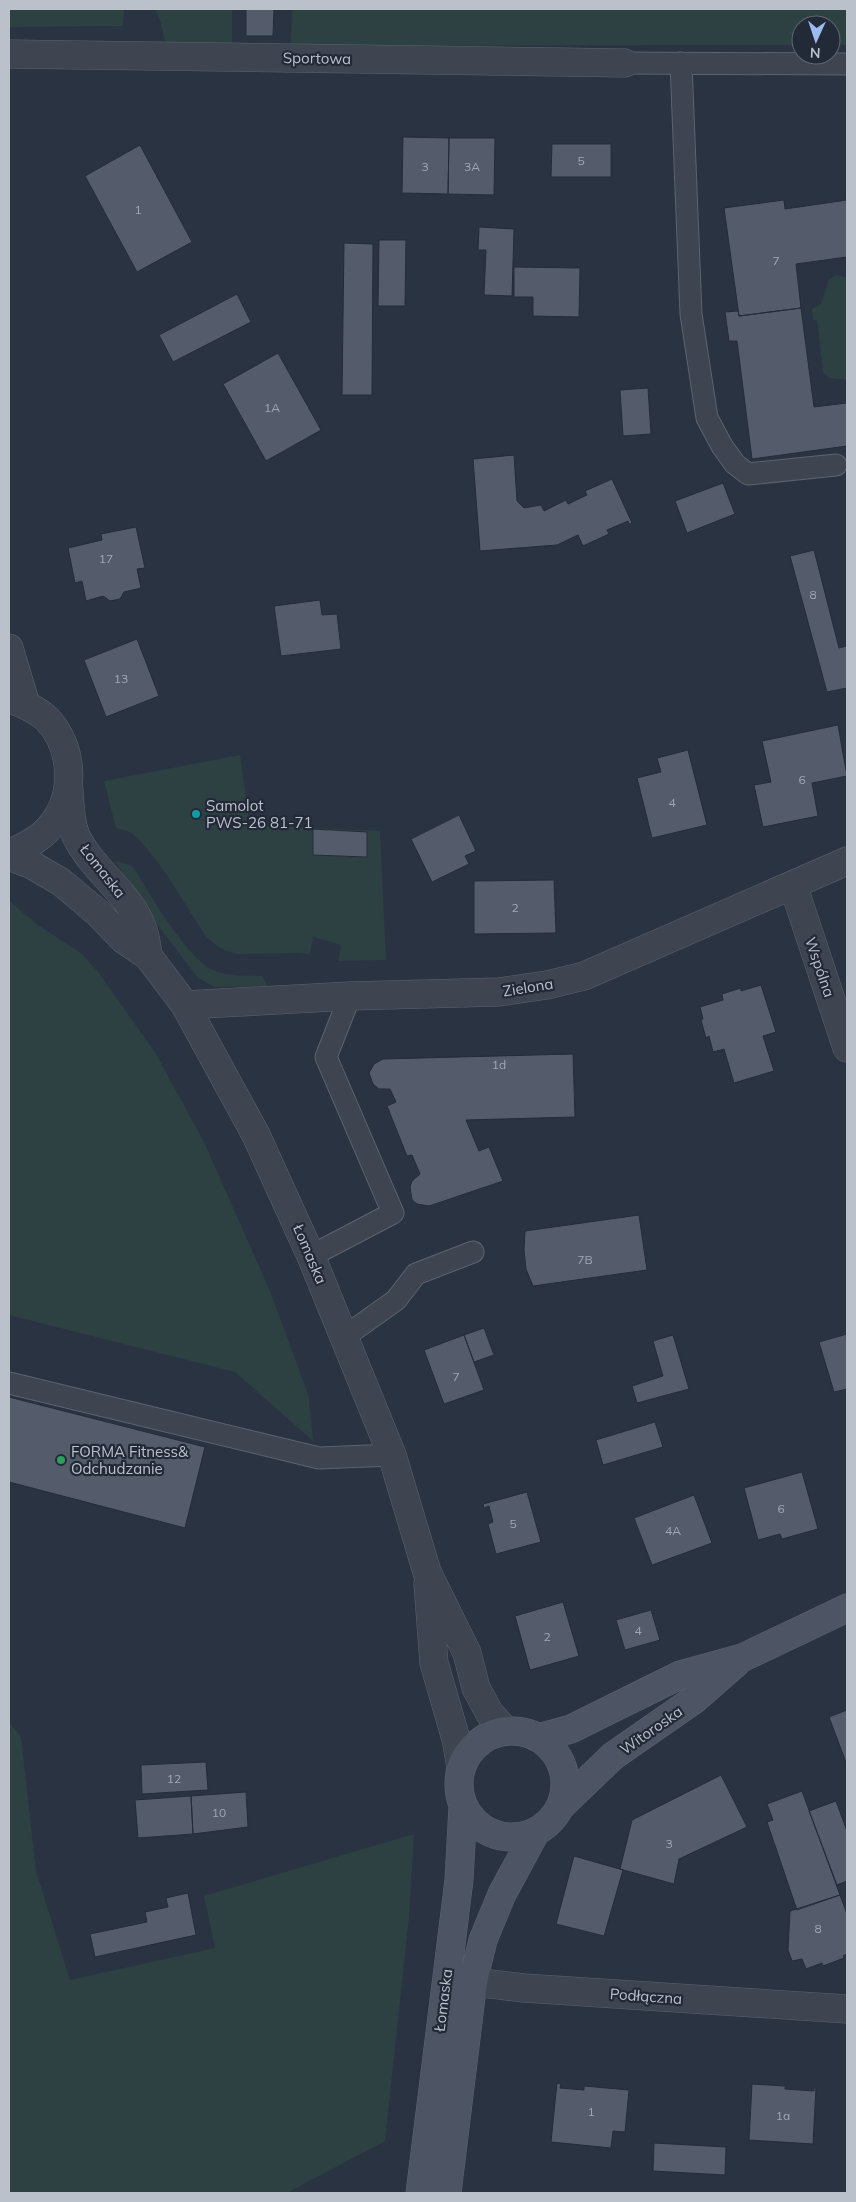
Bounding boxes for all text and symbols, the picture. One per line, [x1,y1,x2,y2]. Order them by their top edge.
north arrow [791,15,841,65]
text: N [810,44,821,62]
street label: Sportowa [283,48,351,68]
house number: 5 [577,153,585,168]
house number: 3 [421,159,429,174]
house number: 3A [464,159,480,174]
house number: 1 [134,202,142,217]
house number: 7 [772,253,780,268]
house number: 1A [264,400,280,415]
house number: 17 [99,551,113,566]
house number: 8 [809,587,817,602]
house number: 13 [114,671,128,686]
house number: 6 [798,772,806,787]
house number: 4 [668,795,676,810]
place label: Samolot PWS-26 81-71 [206,796,312,832]
marker: Samolot PWS-26 81-71 [190,808,202,820]
street label: Łomaska [76,840,130,902]
house number: 2 [511,900,519,915]
street label: Wspólna [801,935,839,999]
street label: Zielona [502,974,554,1000]
house number: 1d [492,1057,506,1072]
street label: Łomaska [289,1220,331,1287]
house number: 7B [577,1252,593,1267]
house number: 7 [452,1369,460,1384]
place label: FORMA Fitness& Odchudzanie [71,1442,189,1478]
marker: FORMA Fitness& Odchudzanie [55,1454,67,1466]
house number: 6 [777,1501,785,1516]
house number: 5 [509,1516,517,1531]
house number: 4A [665,1523,681,1538]
house number: 4 [634,1623,642,1638]
house number: 2 [543,1629,551,1644]
street label: Witoroska [616,1702,686,1758]
house number: 12 [167,1771,181,1786]
house number: 10 [212,1805,226,1820]
house number: 3 [665,1836,673,1851]
house number: 8 [814,1921,822,1936]
street label: Łomaska [430,1968,456,2033]
street label: Podłączna [609,1984,683,2008]
house number: 1 [587,2104,595,2119]
house number: 1a [776,2108,790,2123]

